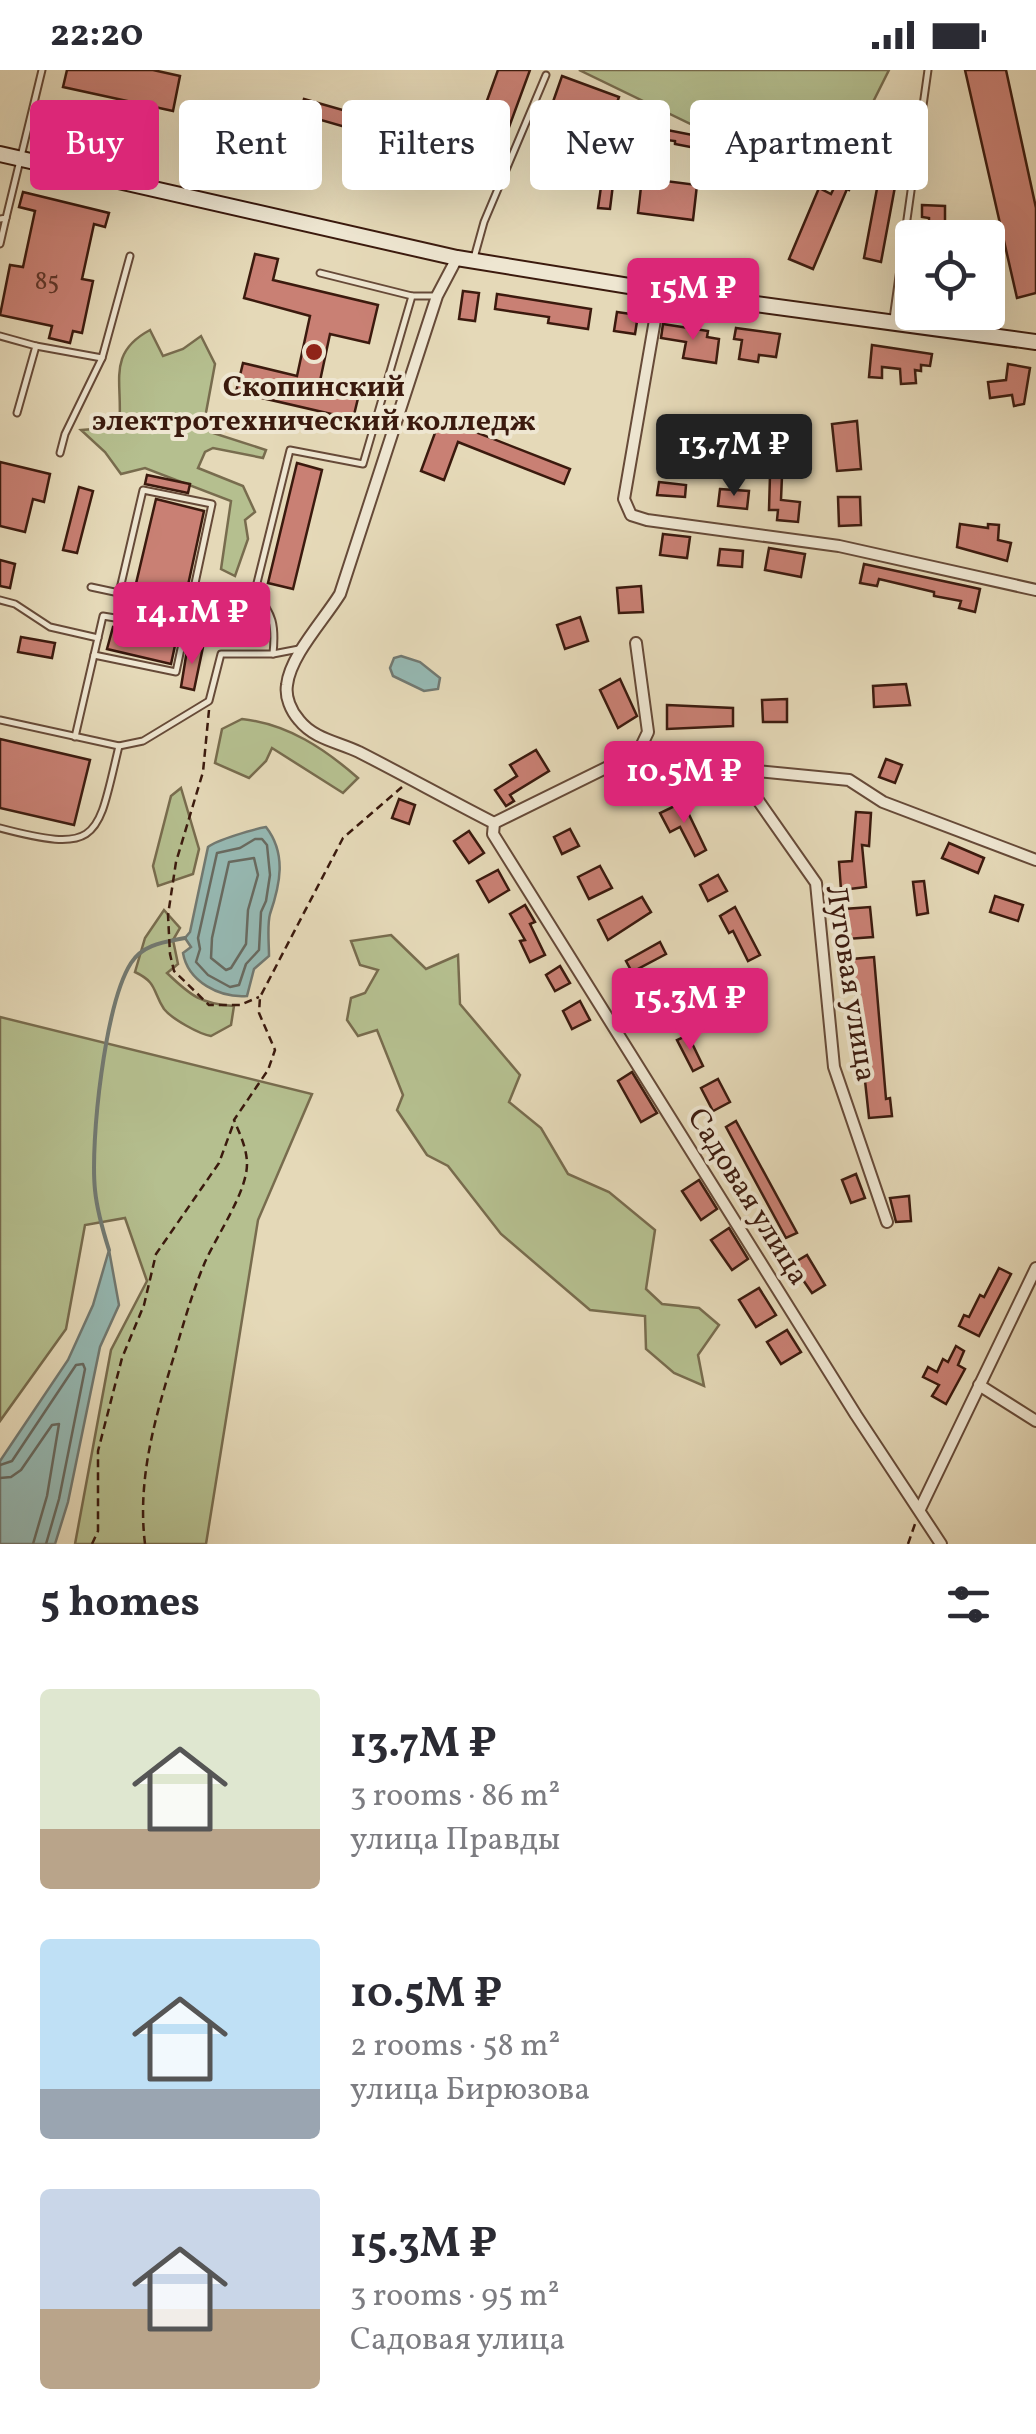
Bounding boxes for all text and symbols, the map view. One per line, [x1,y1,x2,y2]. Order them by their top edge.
text: 22:20 [50,9,143,62]
chip: Buy [30,100,159,190]
chip: Rent [179,100,322,190]
chip: Filters [342,100,510,190]
chip: New [530,100,670,190]
chip: Apartment [690,100,928,190]
map controls [895,220,1005,330]
button: locate [895,220,1005,330]
pin: 15M ₽ [623,258,763,343]
house number: 85 [35,265,59,300]
text: 15M ₽ [649,268,737,312]
marker: Скопинский электротехнический колледж [303,341,325,363]
place label: Скопинский электротехнический колледж [92,367,536,443]
pin: 13.7M ₽ [642,414,826,499]
text: 13.7M ₽ [678,424,790,468]
pin: 14.1M ₽ [100,582,284,667]
text: 14.1M ₽ [135,592,249,636]
pin: 10.5M ₽ [592,741,776,826]
text: 10.5M ₽ [626,751,742,795]
street label: Луговая улица [814,882,886,1085]
pin: 15.3M ₽ [598,968,782,1053]
text: 15.3M ₽ [634,978,746,1022]
street label: Садовая улица [676,1100,819,1294]
text: 5 homes [40,1575,200,1634]
icon: filters [941,1577,996,1632]
text: 13.7M ₽ [350,1716,497,1775]
icon: home [120,1729,240,1849]
text: 3 rooms · 86 m² [350,1775,560,1819]
text: улица Правды [350,1819,560,1863]
text: 10.5M ₽ [350,1966,502,2025]
icon: home [120,1979,240,2099]
text: 2 rooms · 58 m² [350,2025,560,2069]
text: улица Бирюзова [350,2069,590,2113]
text: 15.3M ₽ [350,2216,497,2275]
icon: home [120,2229,240,2349]
text: 3 rooms · 95 m² [350,2275,560,2319]
text: Садовая улица [350,2319,565,2363]

